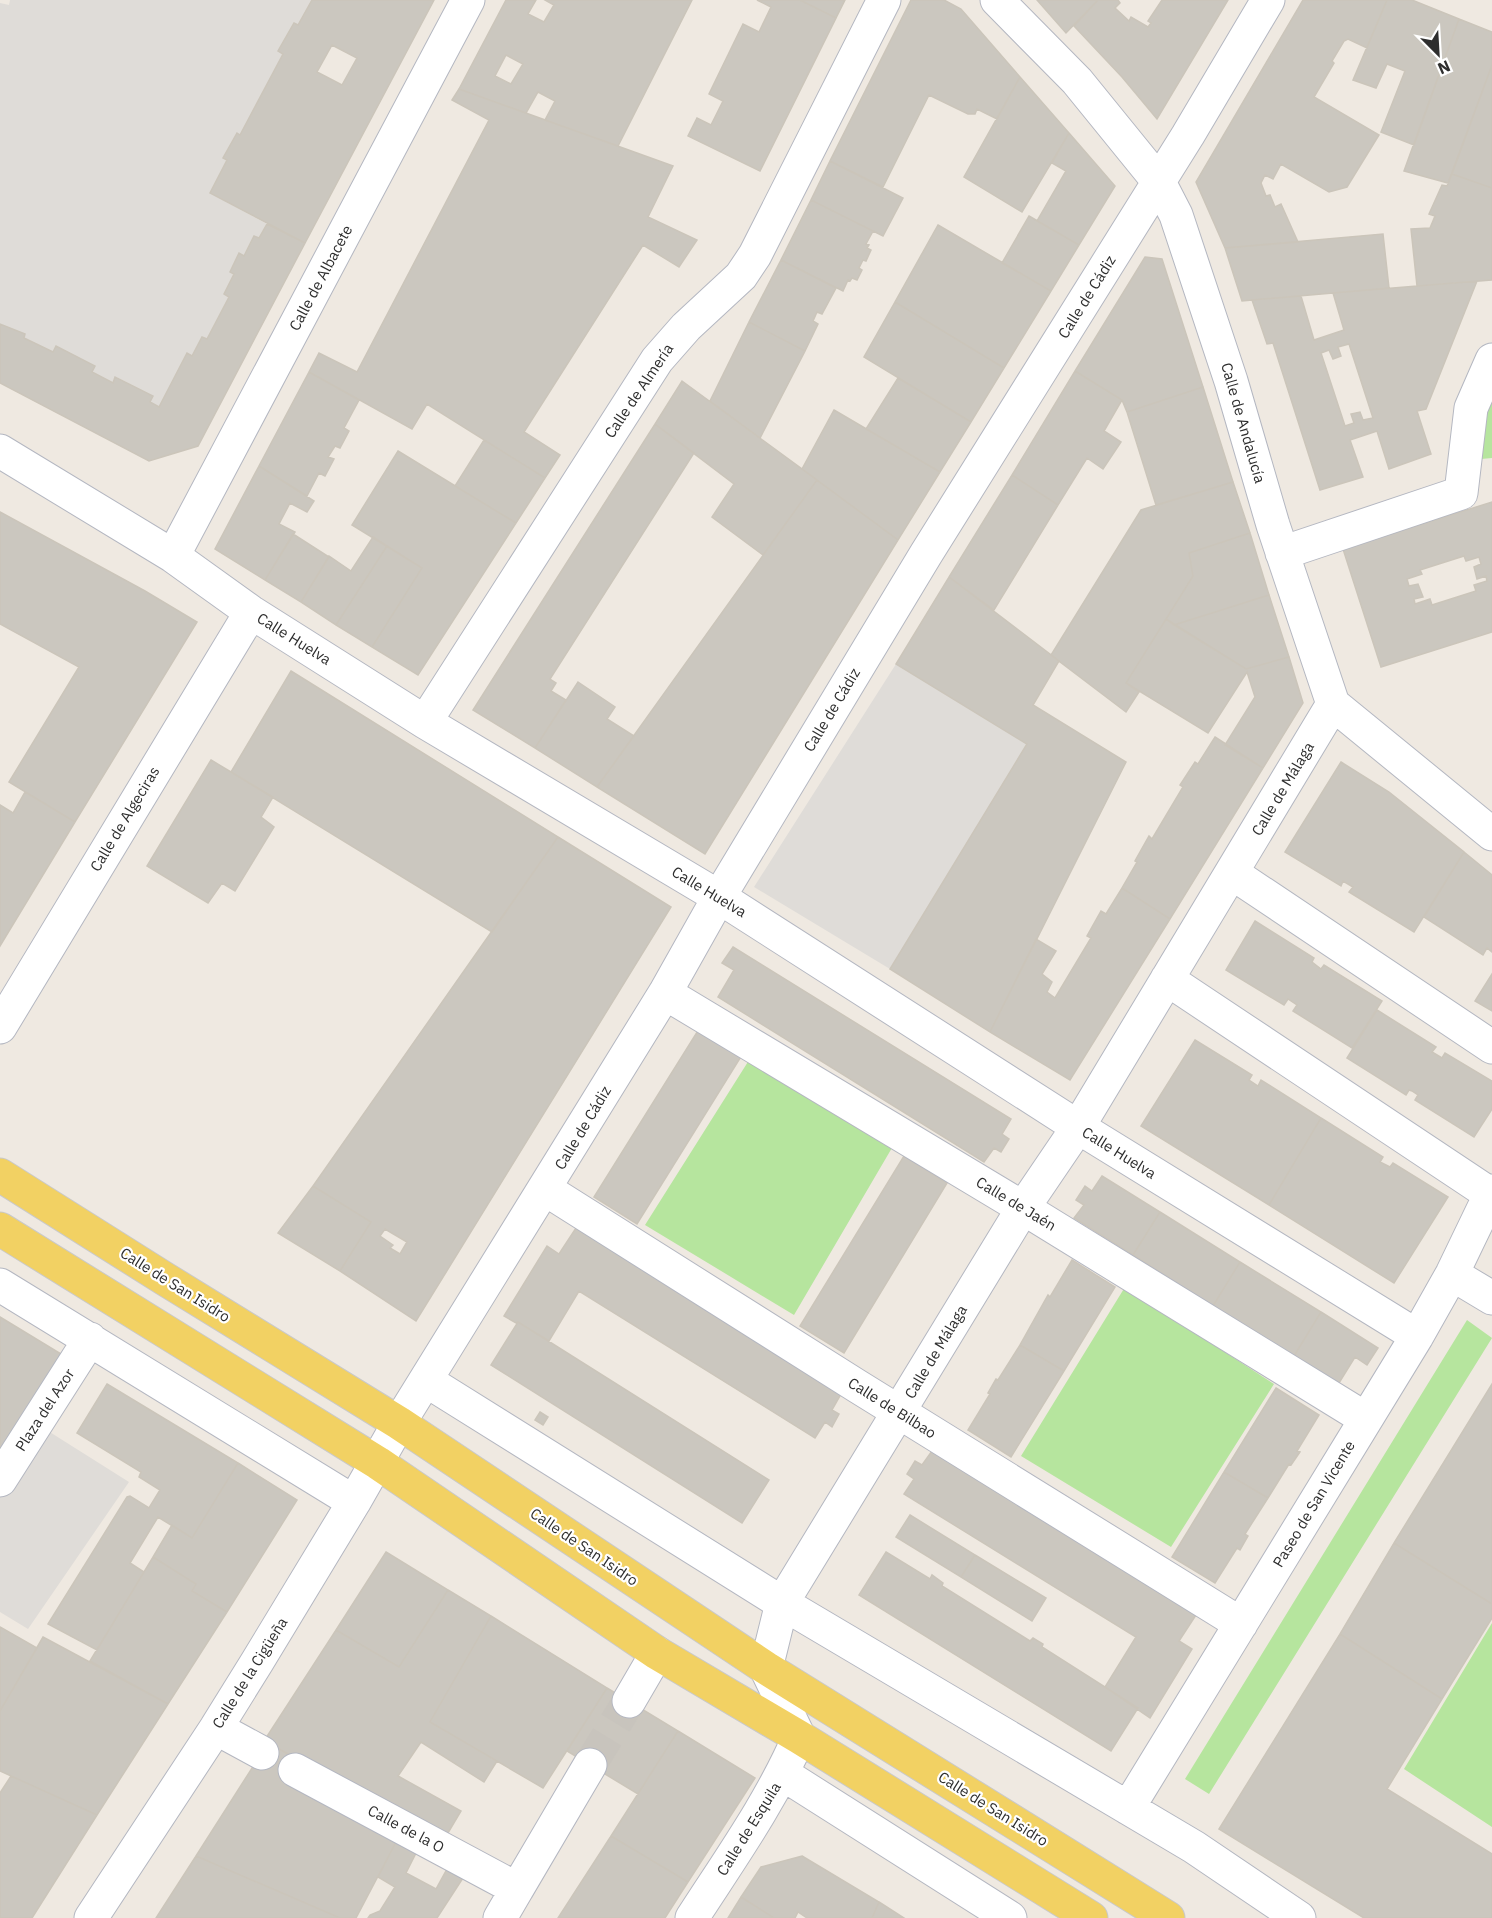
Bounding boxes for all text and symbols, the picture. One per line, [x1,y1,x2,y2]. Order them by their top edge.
north arrow [1408,24,1468,84]
text: N [1435,56,1453,79]
street label: Calle de Albacete [285,222,356,334]
street label: Calle de Cádiz [1054,252,1120,342]
street label: Calle de Almería [600,340,677,442]
street label: Calle de Andalucía [1217,360,1270,485]
street label: Calle Huelva [254,608,335,669]
street label: Calle de Cádiz [799,664,864,755]
street label: Calle de Málaga [1247,738,1318,839]
street label: Calle de Algeciras [86,763,163,875]
street label: Calle Huelva [668,862,750,921]
street label: Calle de Cádiz [550,1082,615,1173]
street label: Calle Huelva [1079,1122,1160,1183]
street label: Calle de Jaén [973,1172,1060,1235]
street label: Calle de San Isidro [117,1243,234,1326]
street label: Calle de Málaga [900,1301,971,1402]
street label: Plaza del Azor [11,1364,79,1455]
street label: Calle de Bilbao [845,1373,940,1442]
street label: Paseo de San Vicente [1268,1437,1359,1570]
street label: Calle de San Isidro [527,1503,642,1590]
street label: Calle de la Cigüeña [208,1614,291,1732]
street label: Calle de San Isidro [935,1767,1052,1850]
street label: Calle de Esquila [712,1778,785,1879]
street label: Calle de la O [365,1800,448,1857]

